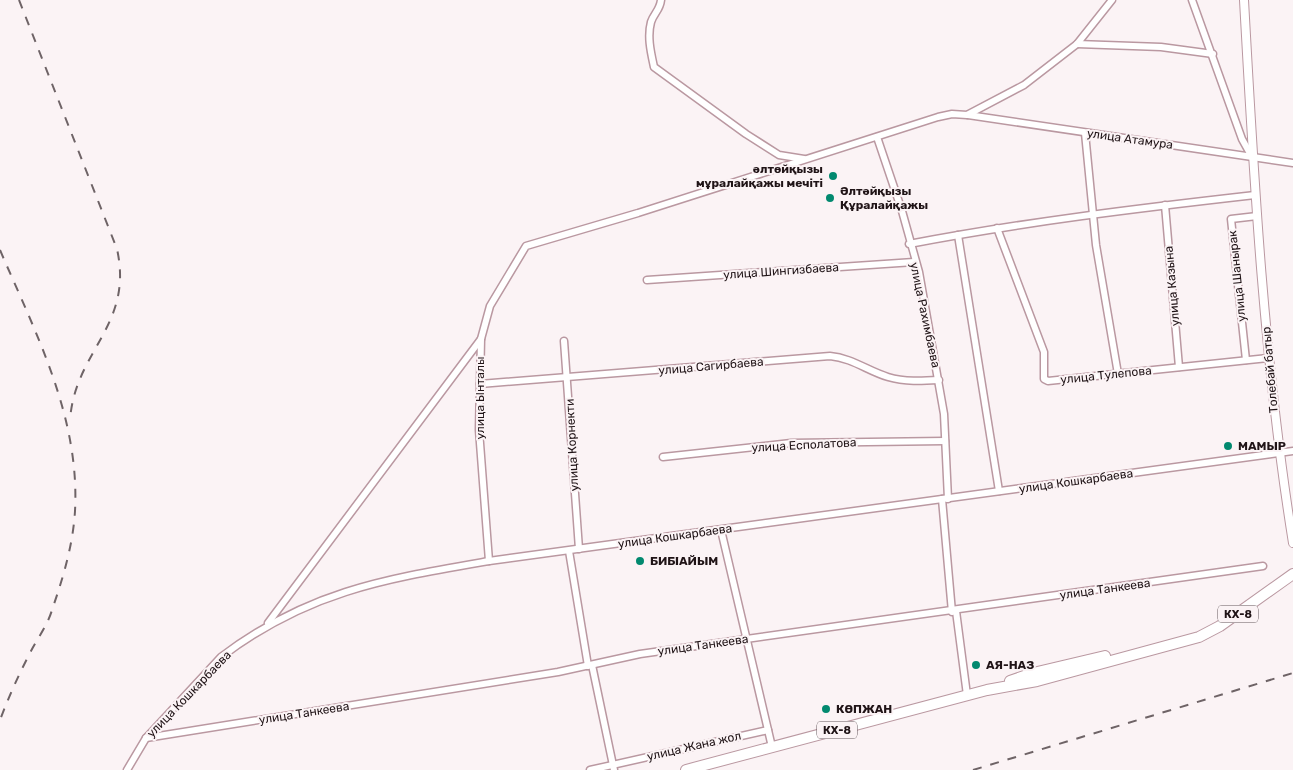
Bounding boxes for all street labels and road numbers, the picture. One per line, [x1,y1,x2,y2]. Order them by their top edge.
street label: улица Атамура [1086,126,1174,152]
street label: улица Шанырак [1225,229,1249,322]
street label: улица Казына [1162,245,1182,327]
street label: улица Шингизбаева [723,260,839,282]
street label: улица Рахимбаева [907,261,943,369]
street label: Толебай батыр [1259,326,1281,414]
street label: улица Сагирбаева [658,354,764,378]
street label: улица Ынталы [473,357,487,439]
street label: улица Тулепова [1060,363,1152,387]
street label: улица Корнекти [563,398,581,492]
street label: улица Есполатова [751,435,857,455]
street label: улица Кошкарбаева [1018,466,1134,496]
street label: улица Кошкарбаева [617,521,733,551]
street label: улица Танкеева [1059,576,1151,602]
road number: КХ-8 [1218,606,1258,622]
street label: улица Танкеева [657,632,749,658]
street label: улица Кошкарбаева [144,648,234,740]
street label: улица Танкеева [258,699,350,727]
road number: КХ-8 [817,722,857,738]
street label: улица Жана жол [646,728,742,764]

